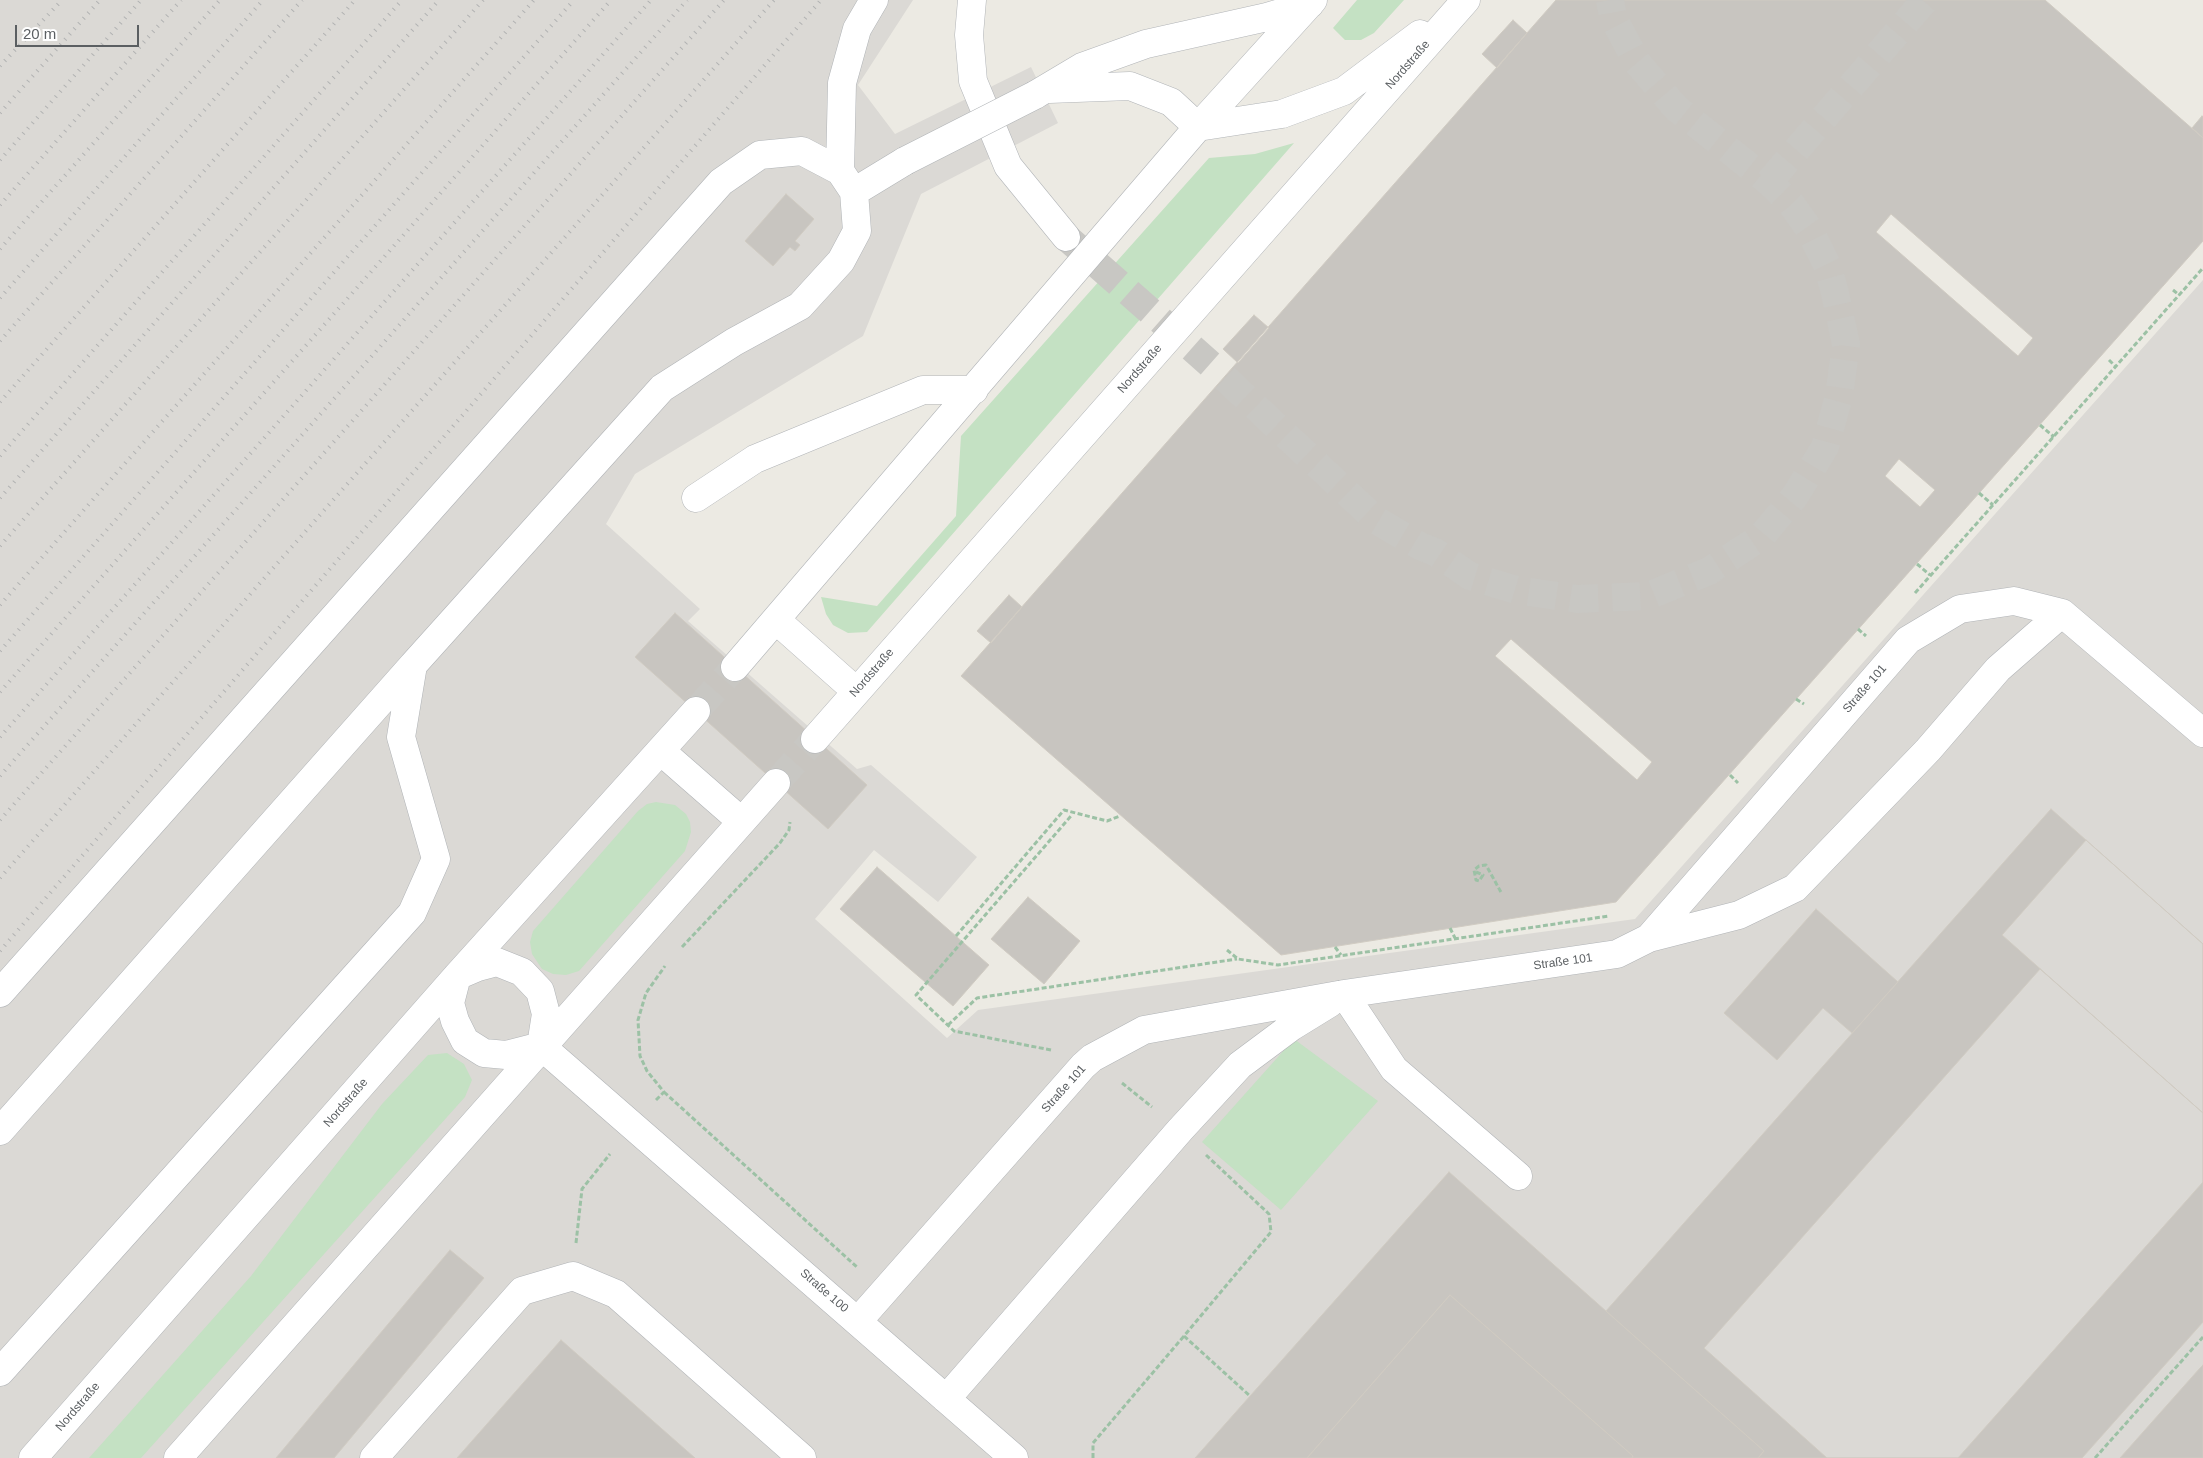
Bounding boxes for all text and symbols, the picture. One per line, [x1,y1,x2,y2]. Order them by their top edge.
scale bar [18,15,141,47]
text: 20 m [23,25,56,42]
street label: Nordstraße [1383,38,1433,92]
street label: Nordstraße [1115,342,1165,396]
street label: Nordstraße [847,646,897,700]
street label: Straße 101 [1840,662,1890,716]
street label: Straße 101 [1533,951,1593,973]
street label: Straße 101 [1039,1062,1089,1116]
street label: Nordstraße [321,1076,371,1130]
street label: Straße 100 [797,1266,851,1316]
street label: Nordstraße [53,1380,103,1434]

